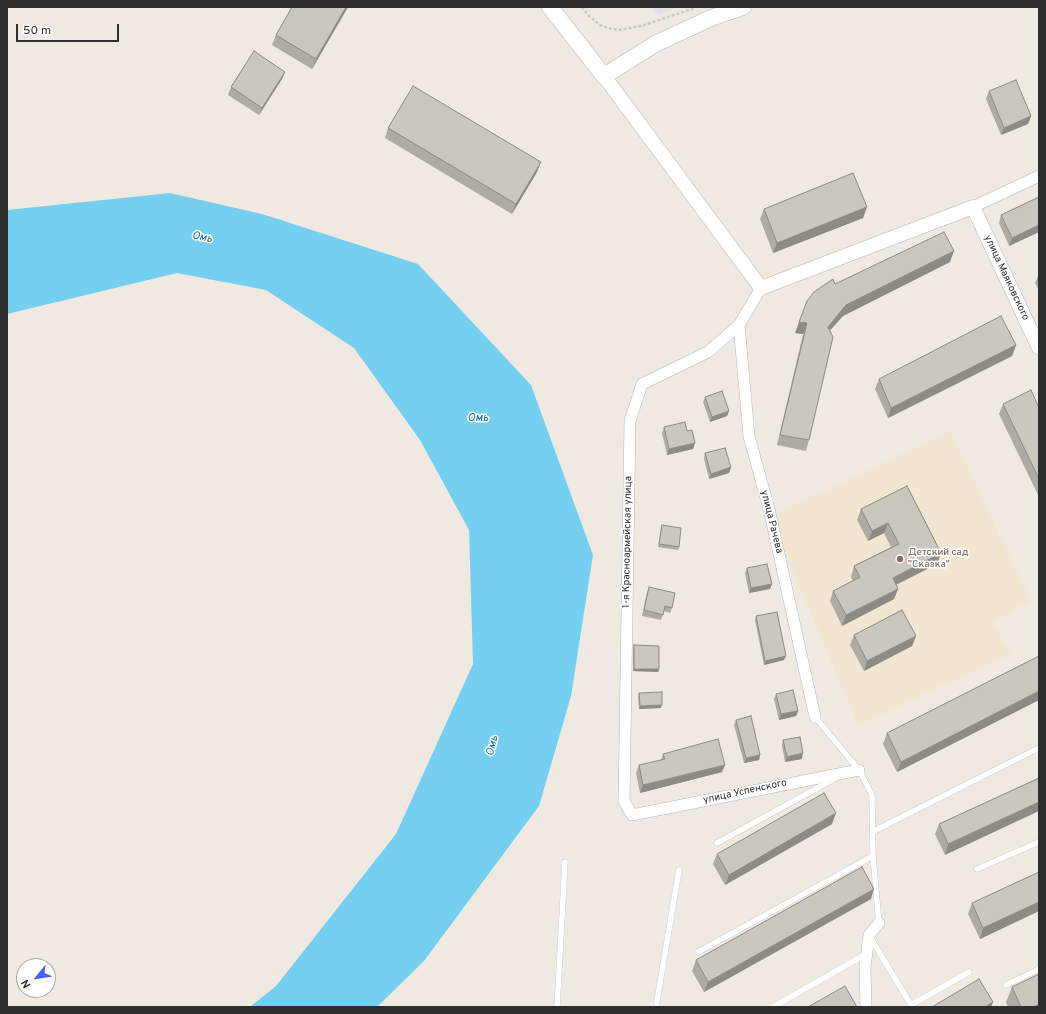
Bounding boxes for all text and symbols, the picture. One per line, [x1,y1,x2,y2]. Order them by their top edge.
scale bar [18,16,121,42]
text: 50 m [23,23,51,39]
water label: Омь [190,229,214,247]
street label: улица Маяковского [981,233,1031,323]
water label: Омь [468,412,488,426]
street label: 1-я Красноармейская улица [621,476,635,608]
street label: улица Рачева [757,489,785,555]
place label: Детский сад "Сказка" [908,547,969,570]
marker: Детский сад "Сказка" [895,554,905,564]
water label: Омь [484,734,502,758]
street label: улица Успенского [702,777,788,807]
north arrow [16,958,56,998]
text: N [18,977,35,990]

